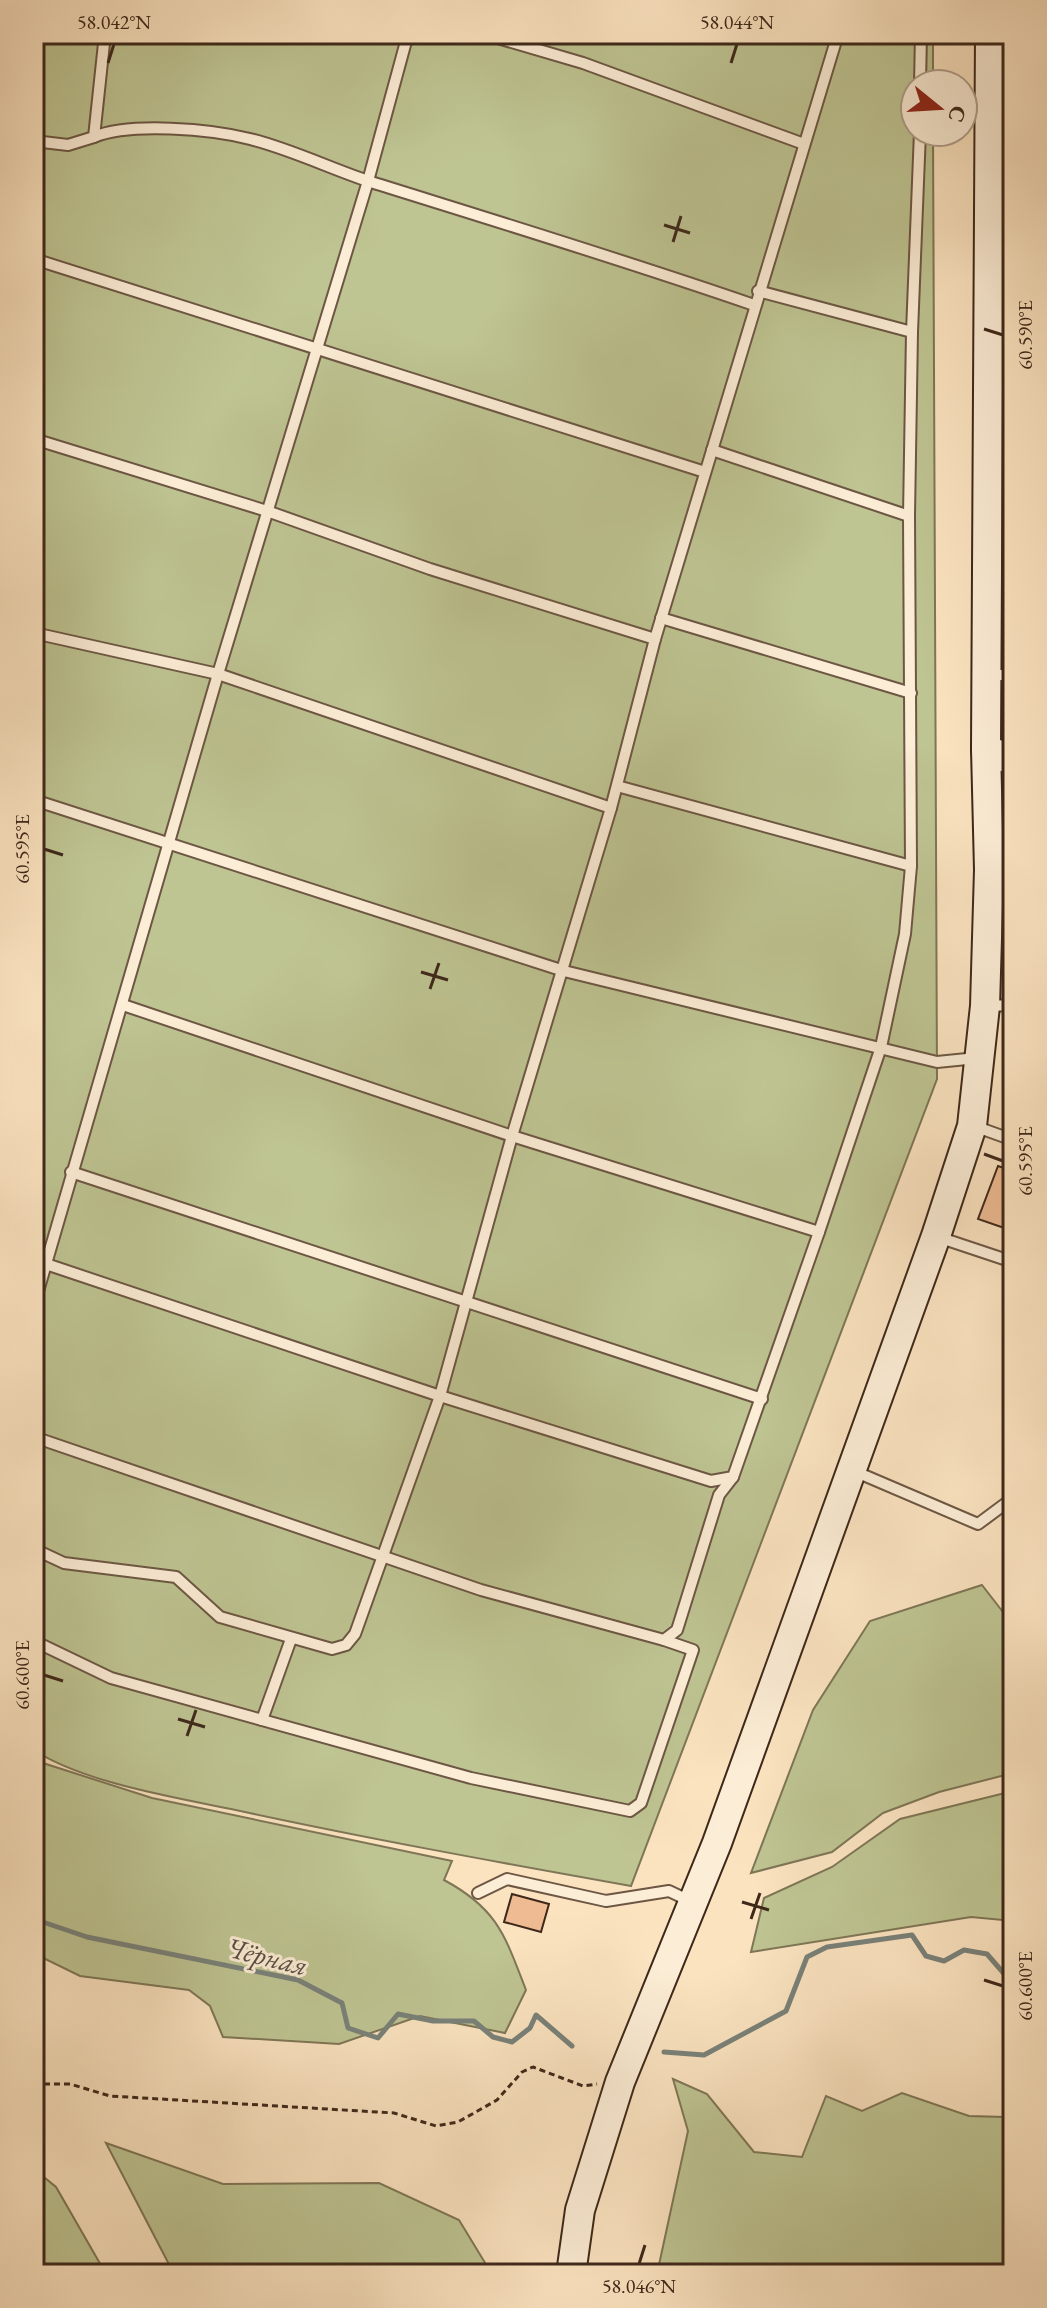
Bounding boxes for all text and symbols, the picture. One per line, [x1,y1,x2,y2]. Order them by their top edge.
text: 58.042°N [77,9,151,35]
text: 58.044°N [700,9,774,35]
north arrow [899,68,979,148]
text: С [941,102,974,126]
text: 60.590°E [1012,300,1038,370]
text: 60.595°E [9,814,35,884]
text: 60.595°E [1012,1126,1038,1196]
text: 60.600°E [9,1640,35,1710]
water label: Чёрная [223,1929,311,1983]
text: 60.600°E [1012,1951,1038,2021]
text: 58.046°N [602,2273,676,2299]

